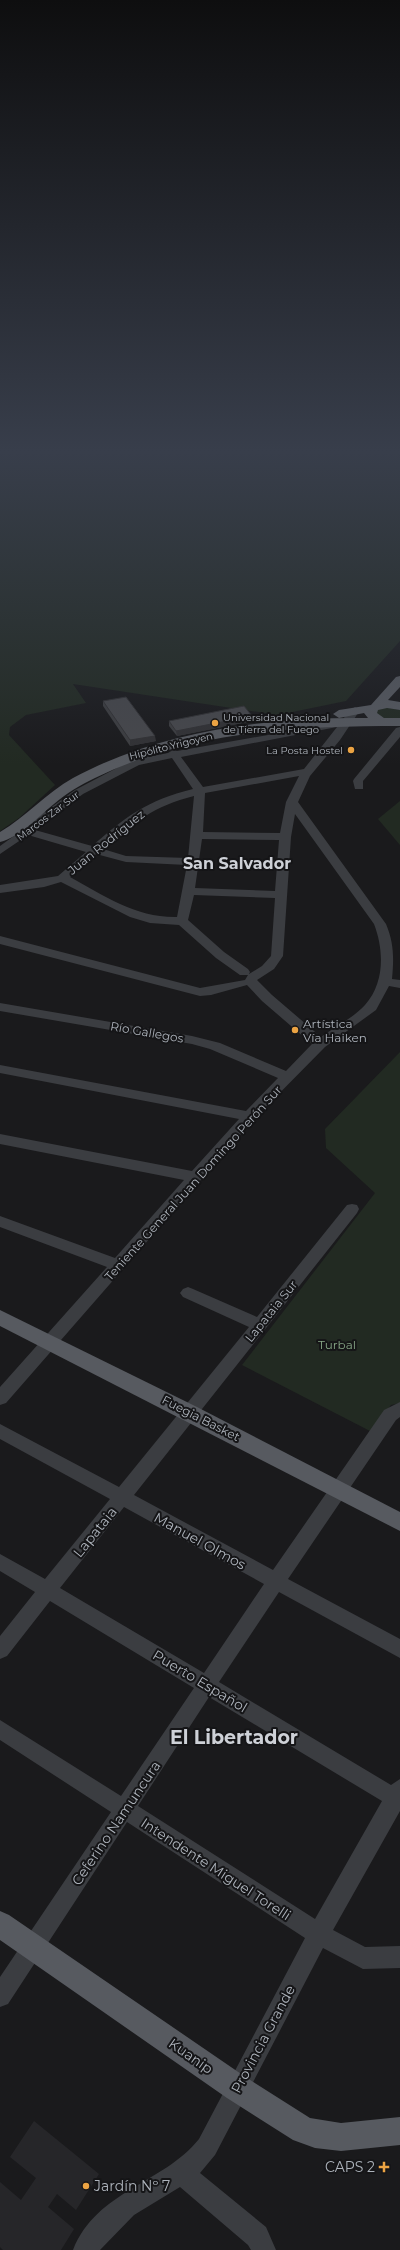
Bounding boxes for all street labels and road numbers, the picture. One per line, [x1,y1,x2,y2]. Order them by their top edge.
street label: Hipólito Yrigoyen [128,729,214,763]
street label: Marcos Zar Sur [14,788,82,844]
street label: Juan Rodríguez [64,806,147,878]
street label: Río Gallegos [109,1018,185,1046]
street label: Teniente General Juan Domingo Perón Sur [101,1082,285,1284]
street label: Lapataia Sur [242,1277,300,1345]
street label: Fuegia Basket [160,1392,243,1444]
street label: Lapataia [69,1503,121,1561]
street label: Manuel Olmos [151,1508,249,1574]
street label: Puerto Español [149,1646,251,1716]
street label: Ceferino Namuncura [68,1757,164,1889]
street label: Intendente Miguel Torelli [138,1814,294,1924]
street label: Provincia Grande [227,1982,299,2096]
street label: Kuanip [165,2034,217,2078]

